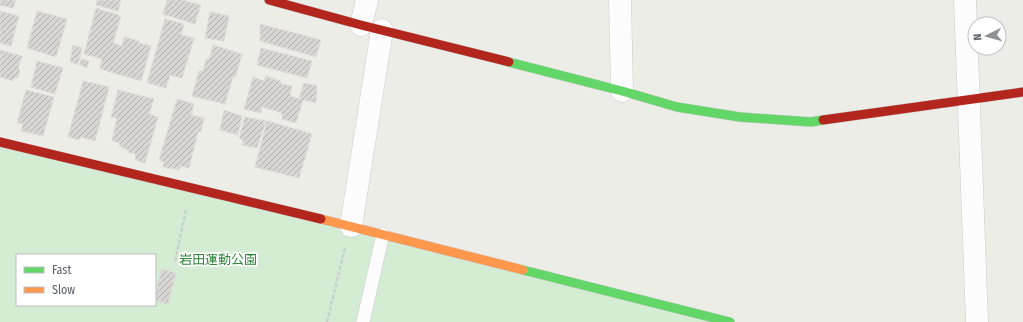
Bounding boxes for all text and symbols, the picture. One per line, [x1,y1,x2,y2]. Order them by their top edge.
north arrow [967,16,1007,56]
text: N [971,33,984,41]
park label: 岩田運動公園 [179,252,257,267]
legend [16,254,156,306]
text: Fast [52,263,71,277]
text: Slow [52,283,75,297]

